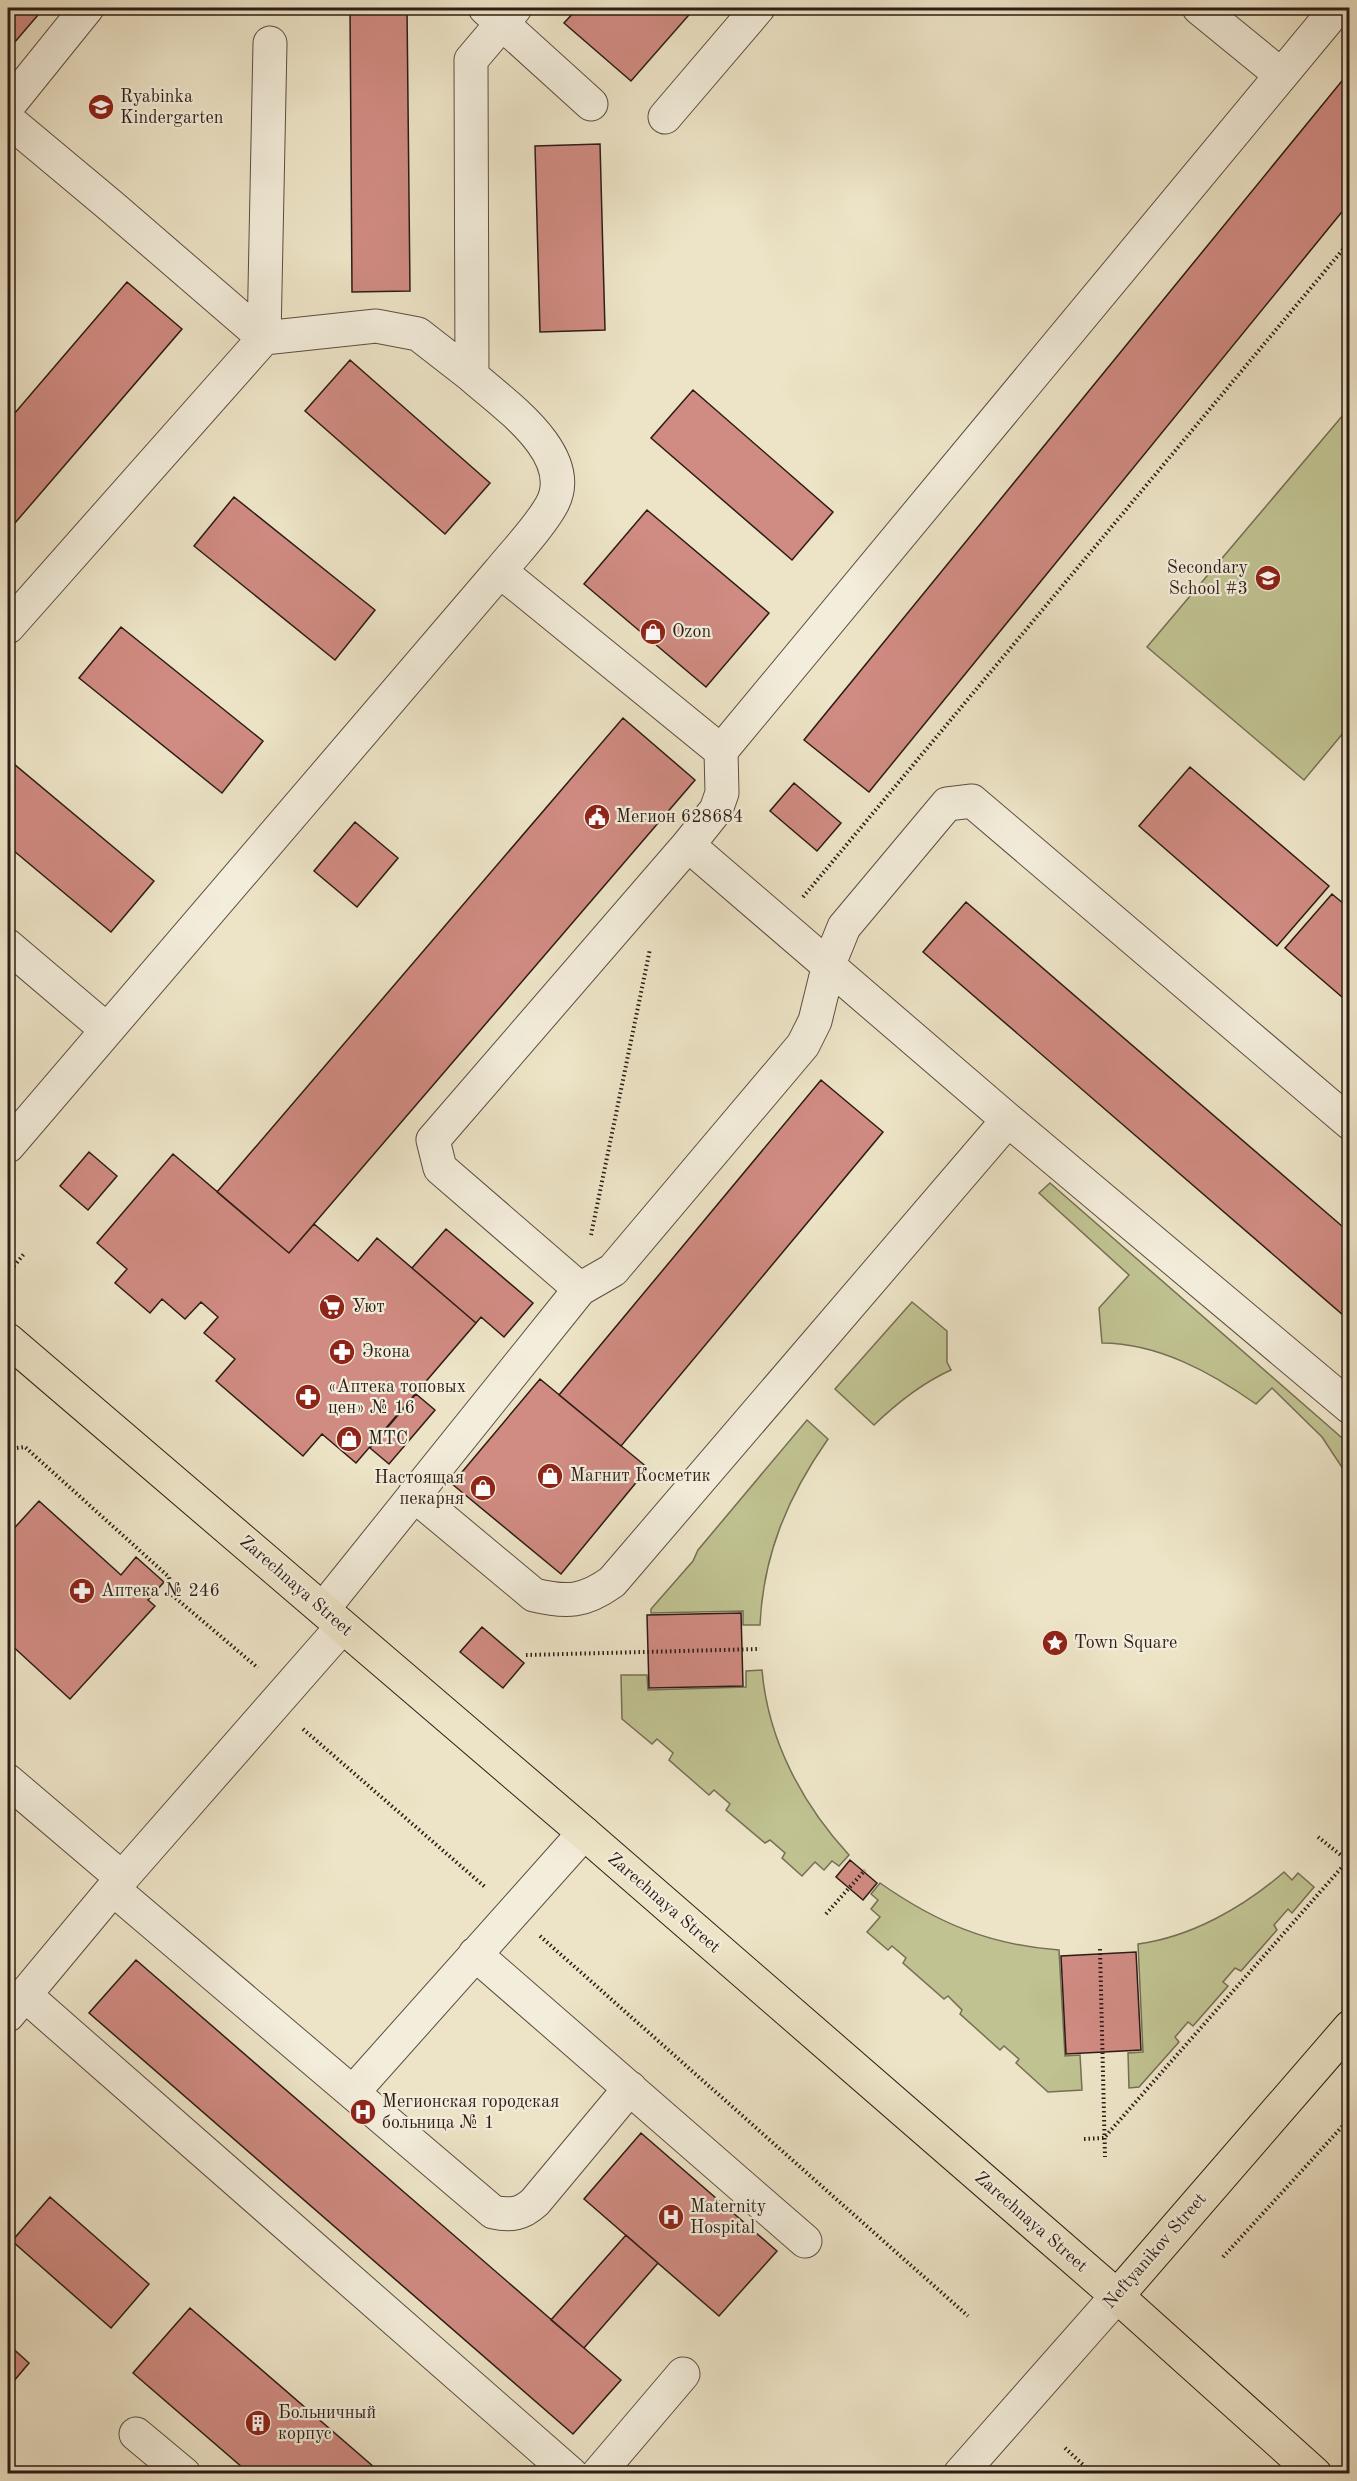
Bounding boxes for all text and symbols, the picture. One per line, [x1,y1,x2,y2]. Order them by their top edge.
place label: Ryabinka Kindergarten [120,88,224,127]
school or university icon: Ryabinka Kindergarten [86,92,116,122]
place label: Secondary School #3 [1167,559,1248,598]
school or university icon: Secondary School #3 [1253,563,1283,593]
shop icon: Ozon [638,617,668,647]
place label: Ozon [672,623,711,641]
public building icon: Мегион 628684 [582,802,612,832]
place label: Мегион 628684 [616,808,743,826]
supermarket icon: Уют [317,1292,347,1322]
place label: Уют [352,1298,385,1316]
pharmacy icon: Экона [327,1337,357,1367]
place label: Экона [362,1343,410,1361]
place label: «Аптека топовых цен» № 16 [328,1378,466,1417]
pharmacy icon: «Аптека топовых цен» № 16 [293,1382,323,1412]
shop icon: МТС [334,1424,364,1454]
place label: МТС [368,1430,408,1448]
shop icon: Магнит Косметик [535,1461,565,1491]
place label: Магнит Косметик [570,1467,711,1485]
place label: Настоящая пекарня [374,1469,464,1508]
shop icon: Настоящая пекарня [468,1473,498,1503]
street label: Zarechnaya Street [236,1532,356,1640]
pharmacy icon: Аптека № 246 [67,1576,97,1606]
place label: Аптека № 246 [101,1582,220,1600]
place icon: Town Square [1040,1628,1070,1658]
place label: Town Square [1074,1634,1177,1652]
street label: Zarechnaya Street [604,1849,724,1957]
place label: Мегионская городская больница № 1 [382,2093,559,2132]
hospital icon: Мегионская городская больница № 1 [348,2097,378,2127]
street label: Zarechnaya Street [971,2168,1091,2276]
street label: Neftyanikov Street [1100,2190,1210,2312]
place label: Maternity Hospital [690,2198,767,2237]
hospital icon: Maternity Hospital [656,2202,686,2232]
place label: Больничный корпус [278,2404,376,2443]
building icon: Больничный корпус [243,2408,273,2438]

